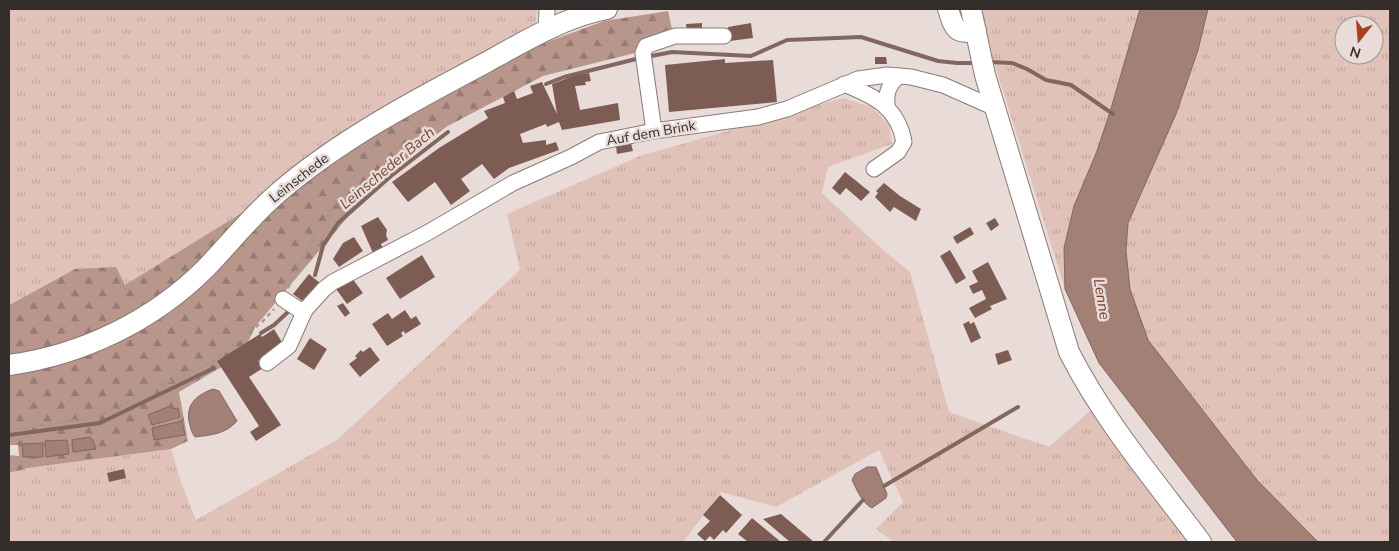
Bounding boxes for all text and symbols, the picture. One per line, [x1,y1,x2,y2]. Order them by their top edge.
north arrow [1334,15,1384,65]
text: N [1348,41,1363,63]
street label: Auf dem Brink [605,116,698,150]
water label: Leinscheder Bach [335,122,439,214]
street label: Leinschede [265,149,333,207]
water label: Lenne [1089,277,1115,321]

